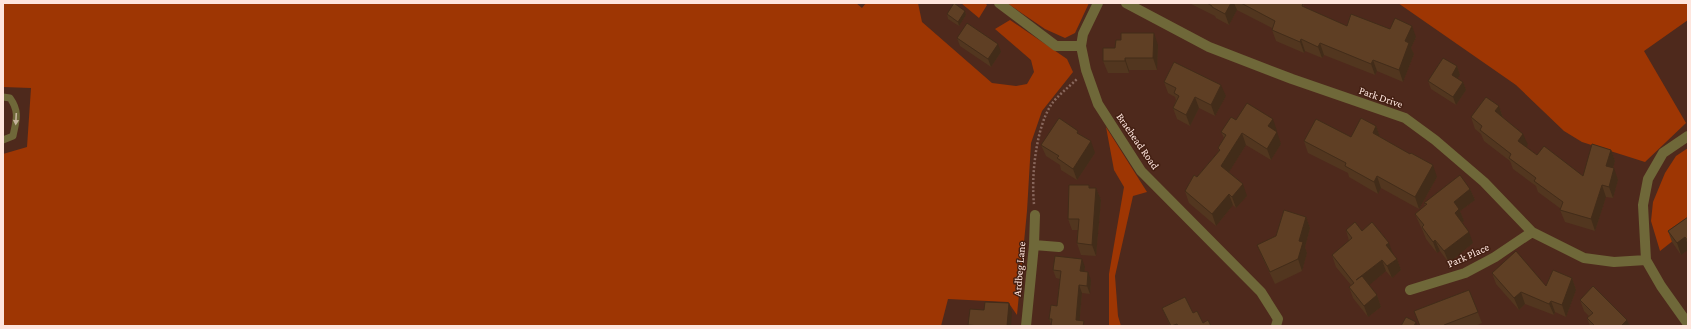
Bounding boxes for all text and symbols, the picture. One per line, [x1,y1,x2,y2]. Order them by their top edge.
street label: Park Drive [1358,84,1405,110]
street label: Braehead Road [1114,111,1162,171]
one-way arrow [12,112,19,125]
street label: Park Place [1445,240,1491,270]
street label: Ardbeg Lane [1011,241,1028,297]

